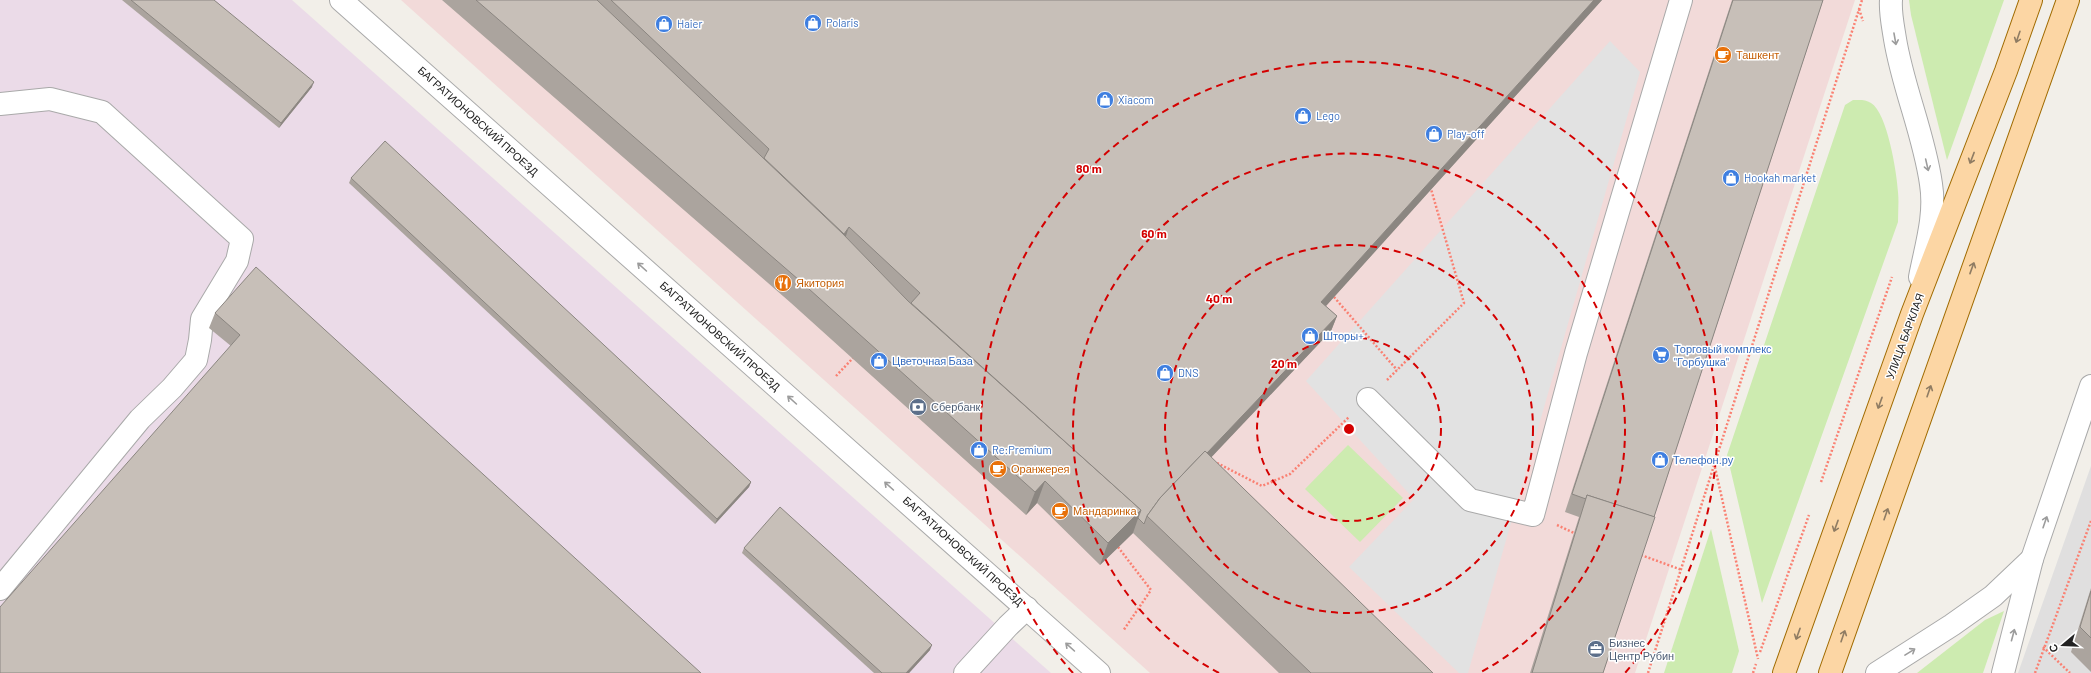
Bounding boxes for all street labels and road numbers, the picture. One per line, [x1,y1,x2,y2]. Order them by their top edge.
street label: БАГРАТИОНОВСКИЙ ПРОЕЗД [416,63,541,178]
street label: БАГРАТИОНОВСКИЙ ПРОЕЗД [658,278,783,393]
street label: УЛИЦА БАРКЛАЯ [1883,291,1926,380]
street label: БАГРАТИОНОВСКИЙ ПРОЕЗД [901,493,1026,608]

